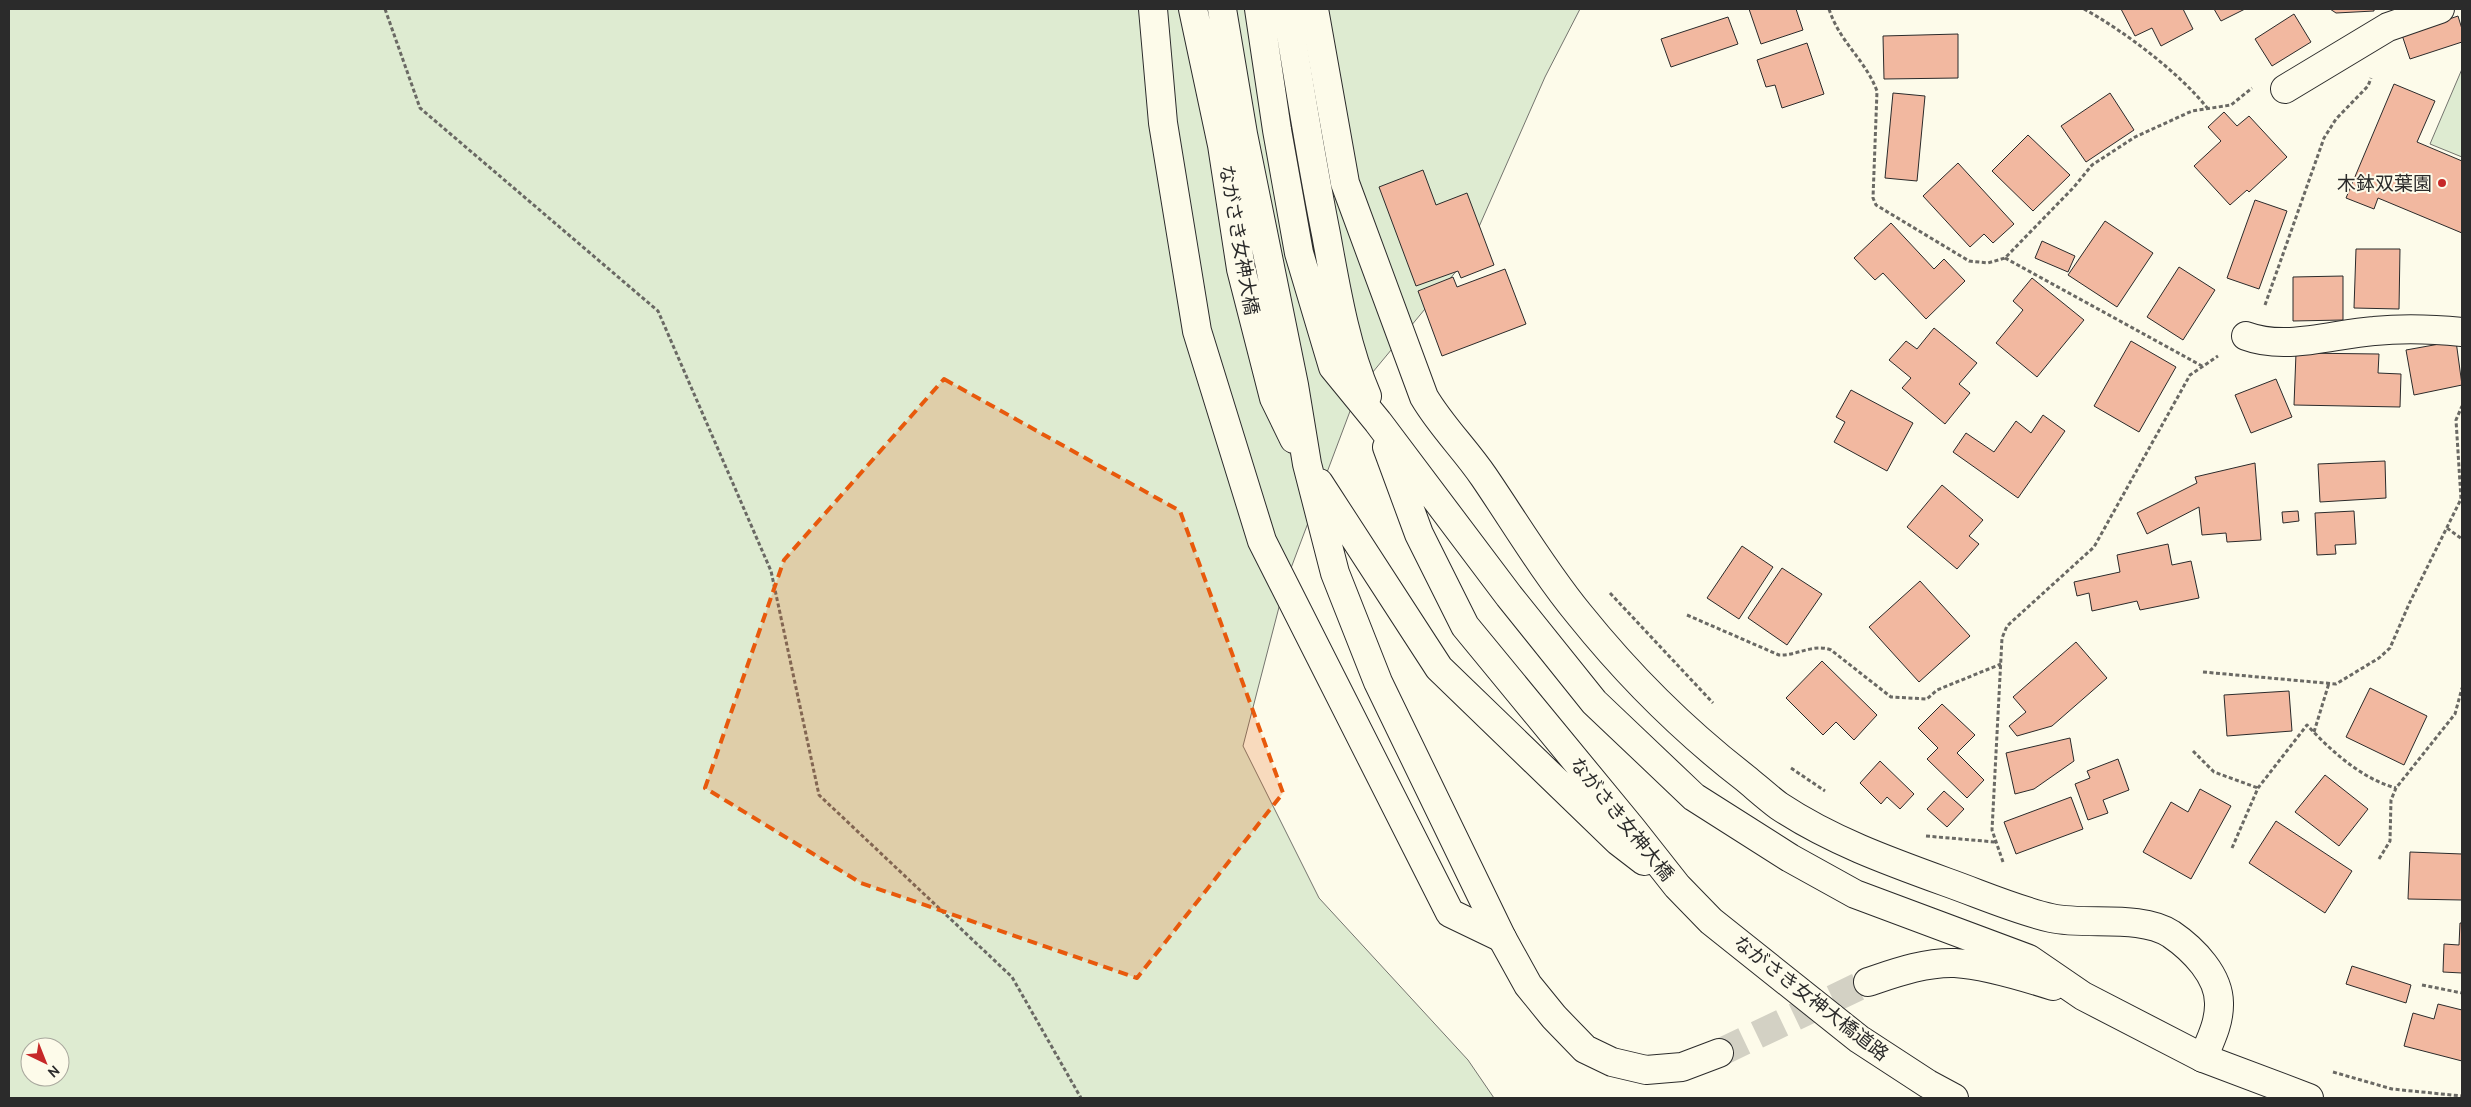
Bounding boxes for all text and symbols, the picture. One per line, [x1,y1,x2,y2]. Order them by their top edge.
street label: ながさき女神大橋 [1214,163,1264,317]
place label: 木鉢双葉園 [2337,172,2432,195]
marker: 木鉢双葉園 [2436,177,2448,189]
street label: ながさき女神大橋 [1565,753,1679,885]
street label: ながさき女神大橋道路 [1729,930,1893,1066]
north arrow [20,1037,70,1087]
text: N [44,1062,64,1081]

